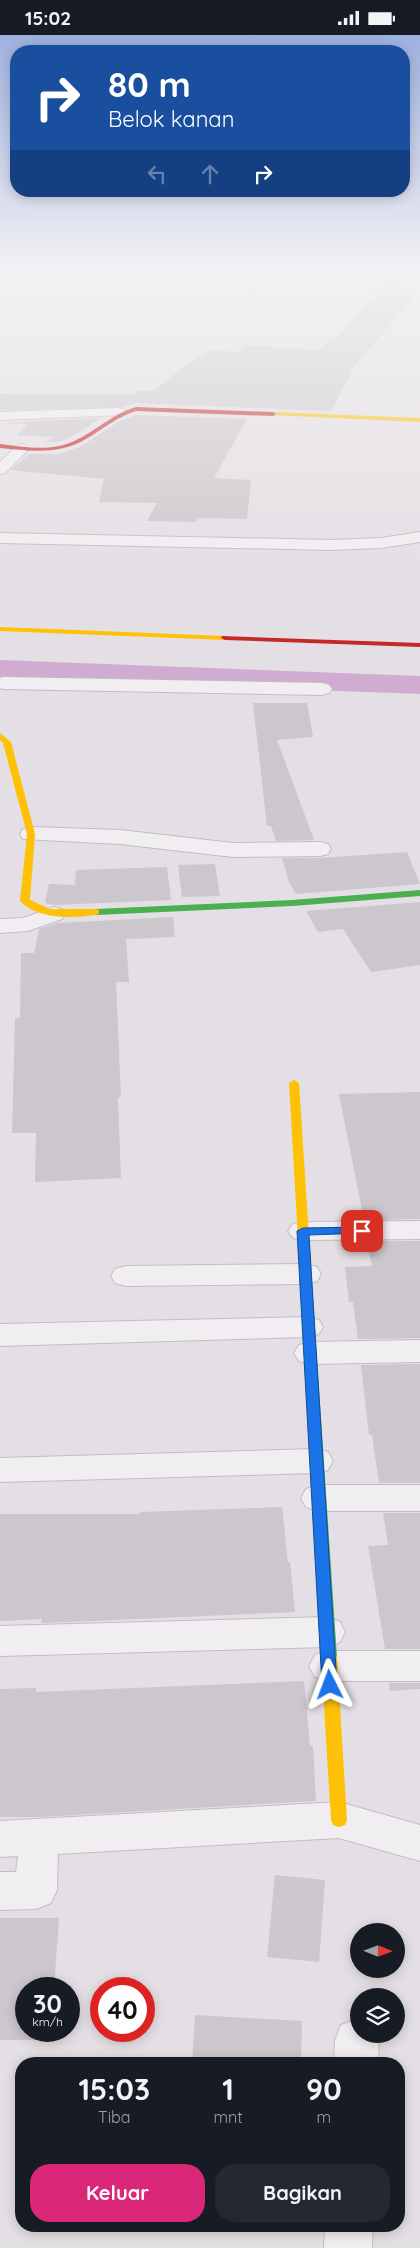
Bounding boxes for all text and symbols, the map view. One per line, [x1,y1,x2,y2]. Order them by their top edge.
text: 15:02 [25,6,71,30]
text: 80 m [108,62,191,106]
icon: right [25,65,90,130]
text: Belok kanan [108,105,234,133]
icon: left [143,160,171,188]
icon: ahead [196,160,224,188]
icon: right [249,160,277,188]
pin [341,1210,383,1252]
icon: arrive [348,1217,376,1245]
position arrow [303,1658,355,1710]
north arrow [350,1923,405,1977]
map controls [350,1923,405,2043]
speed limit sign: 40 [90,1977,155,2042]
text: 30 [33,1988,62,2019]
button: layers [350,1988,405,2043]
text: km/h [32,2014,63,2029]
text: 15:03 [78,2070,150,2108]
text: 1 [222,2070,234,2108]
text: 90 [306,2070,342,2108]
text: Tiba [98,2107,130,2127]
text: mnt [213,2107,243,2127]
text: m [317,2107,331,2127]
button: Keluar [30,2164,205,2222]
button: Bagikan [215,2164,390,2222]

